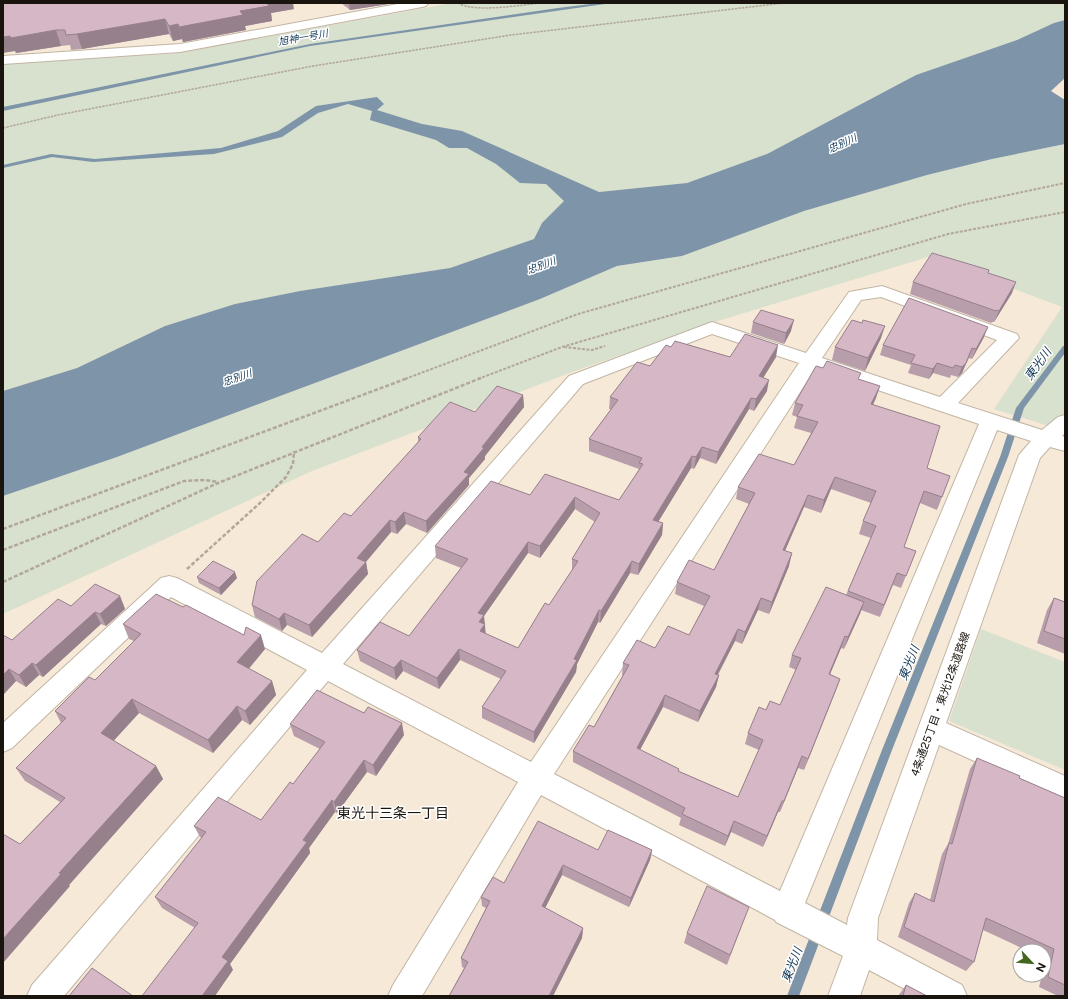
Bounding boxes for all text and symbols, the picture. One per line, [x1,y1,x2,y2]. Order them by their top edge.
water label: 旭神一号川 [277,27,330,47]
water label: 忠別川 [826,131,859,155]
water label: 忠別川 [525,254,558,276]
water label: 東光川 [1022,344,1055,383]
water label: 忠別川 [221,366,254,388]
street label: 4条通25丁目・東光12条道路線 [908,630,972,778]
water label: 東光川 [896,642,923,682]
district label: 東光十三条一丁目 [337,805,449,821]
north arrow [1012,943,1052,983]
water label: 東光川 [779,944,806,984]
text: N [1034,961,1048,974]

